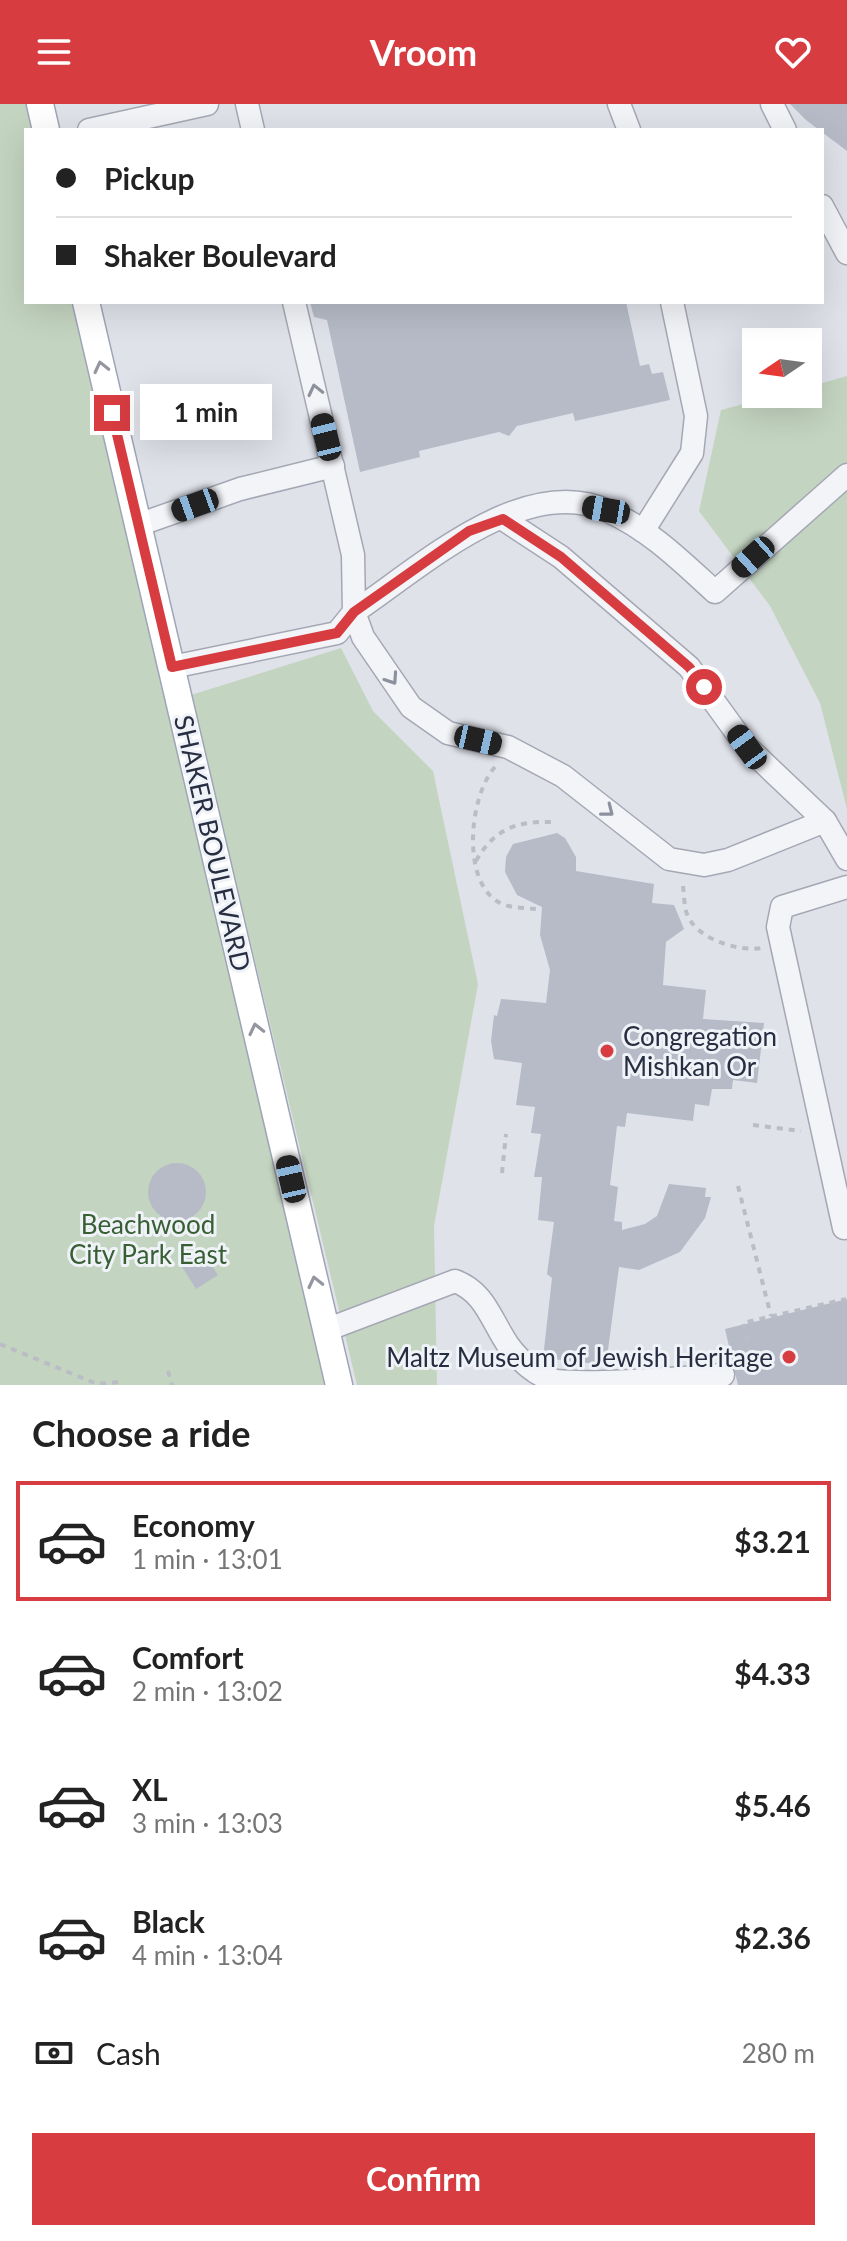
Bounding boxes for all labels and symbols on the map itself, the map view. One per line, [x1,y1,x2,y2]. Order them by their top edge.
north arrow [742,328,822,408]
one-way arrow [93,360,110,374]
one-way arrow [307,383,324,397]
callout: 1 min [140,385,272,441]
route end [94,395,130,431]
car [309,411,343,463]
car [168,486,222,524]
car [580,494,632,526]
car [727,532,779,582]
route start [686,669,722,705]
one-way arrow [382,671,397,685]
street label: SHAKER BOULEVARD [168,712,258,974]
car [723,721,771,773]
car [452,723,504,757]
one-way arrow [599,802,614,816]
place label: Congregation Mishkan Or [623,1020,777,1082]
one-way arrow [248,1022,265,1036]
marker: Congregation Mishkan Or [598,1042,616,1060]
car [274,1153,308,1205]
park label: Beachwood City Park East [69,1208,228,1270]
one-way arrow [307,1275,324,1289]
place label: Maltz Museum of Jewish Heritage [386,1341,773,1373]
marker: Maltz Museum of Jewish Heritage [780,1348,798,1366]

